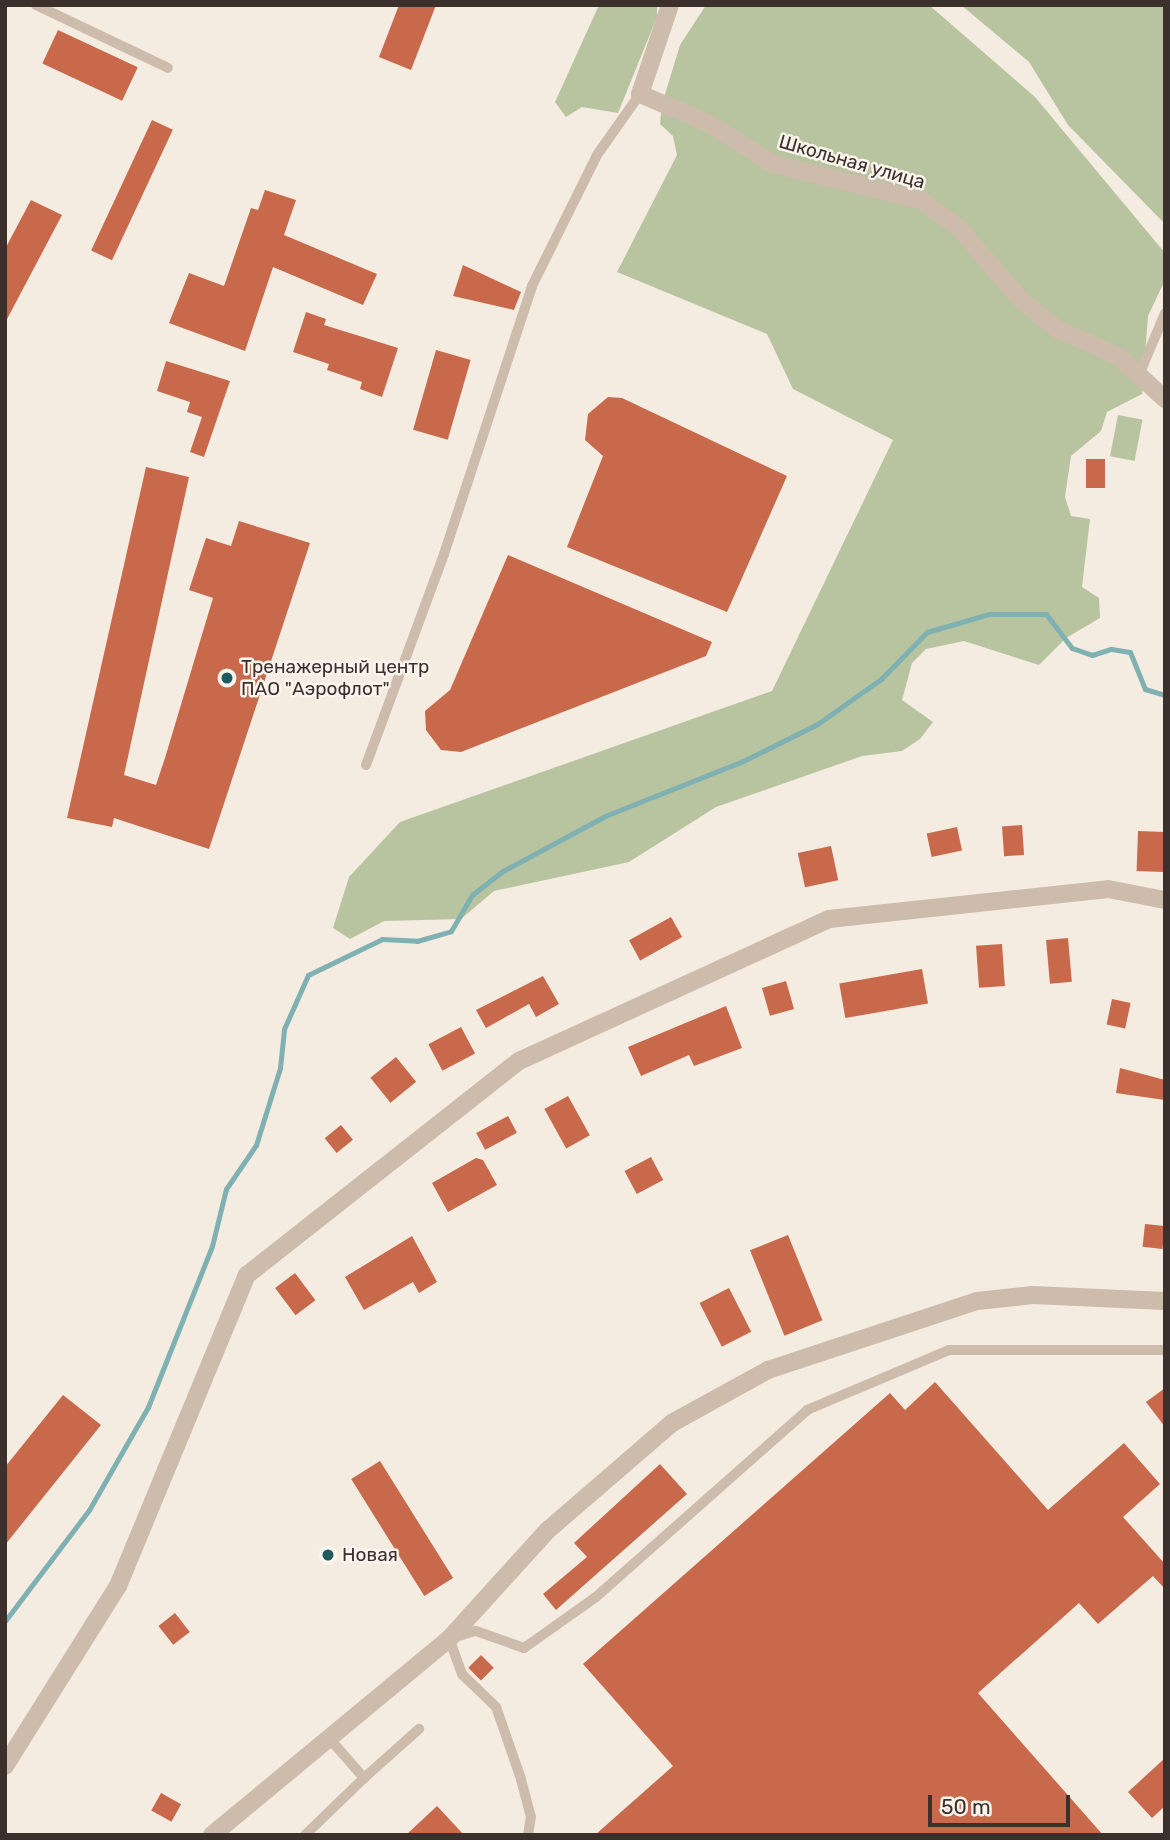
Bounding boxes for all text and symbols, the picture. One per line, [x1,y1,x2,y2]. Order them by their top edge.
street label: Школьная улица [776,130,928,194]
place label: Тренажерный центр ПАО "Аэрофлот" [241,656,429,700]
marker: Тренажерный центр ПАО "Аэрофлот" [219,670,235,686]
place label: Новая [342,1544,398,1566]
marker: Новая [320,1547,336,1563]
scale bar [932,1780,1074,1824]
text: 50 m [941,1794,991,1819]

